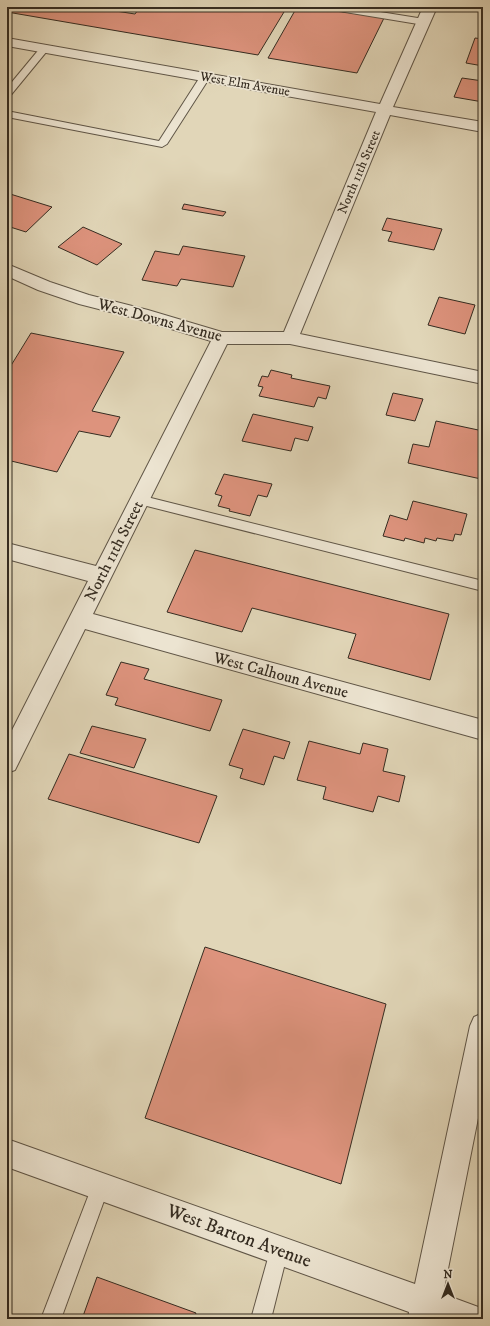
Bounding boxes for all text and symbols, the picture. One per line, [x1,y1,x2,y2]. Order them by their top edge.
street label: West Elm Avenue [198,68,291,100]
street label: North 11th Street [334,128,384,216]
street label: West Downs Avenue [95,294,225,346]
street label: North 11th Street [80,497,148,605]
street label: West Calhoun Avenue [211,647,351,703]
street label: West Barton Avenue [163,1199,315,1273]
north arrow [428,1264,468,1304]
text: N [443,1268,453,1282]

